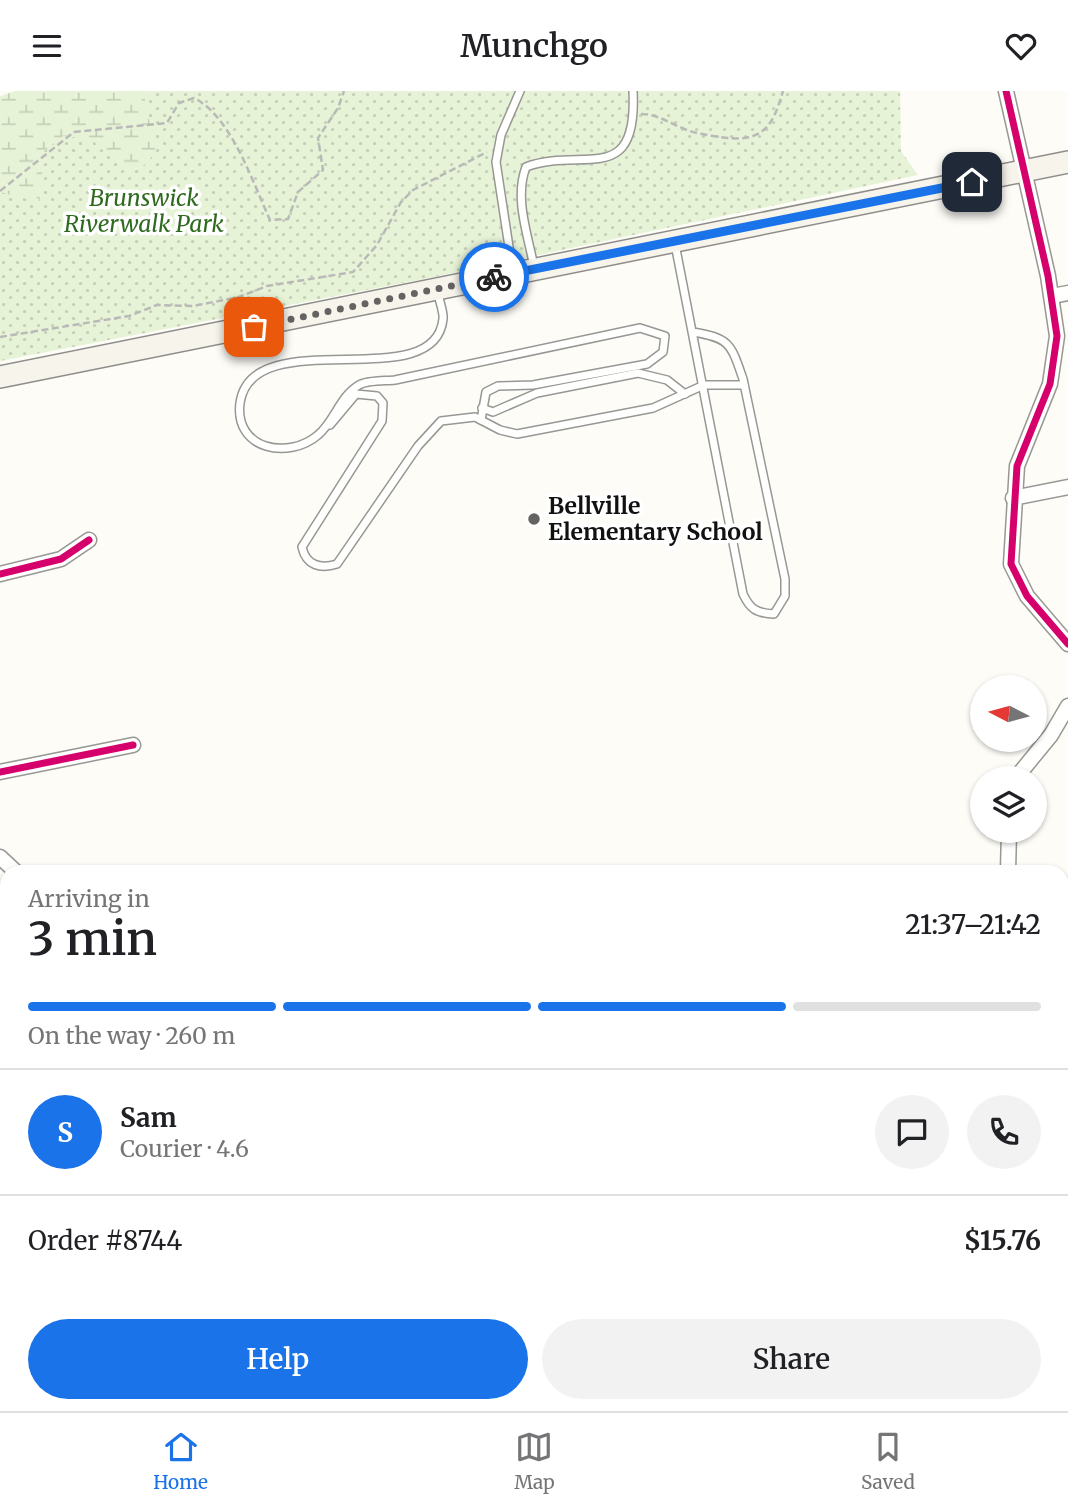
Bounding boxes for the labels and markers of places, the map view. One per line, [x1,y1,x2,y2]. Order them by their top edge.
pin [942,152,1002,212]
pin [224,297,284,357]
place label: Bellville Elementary School [548,491,763,546]
marker: Bellville Elementary School [526,511,542,527]

